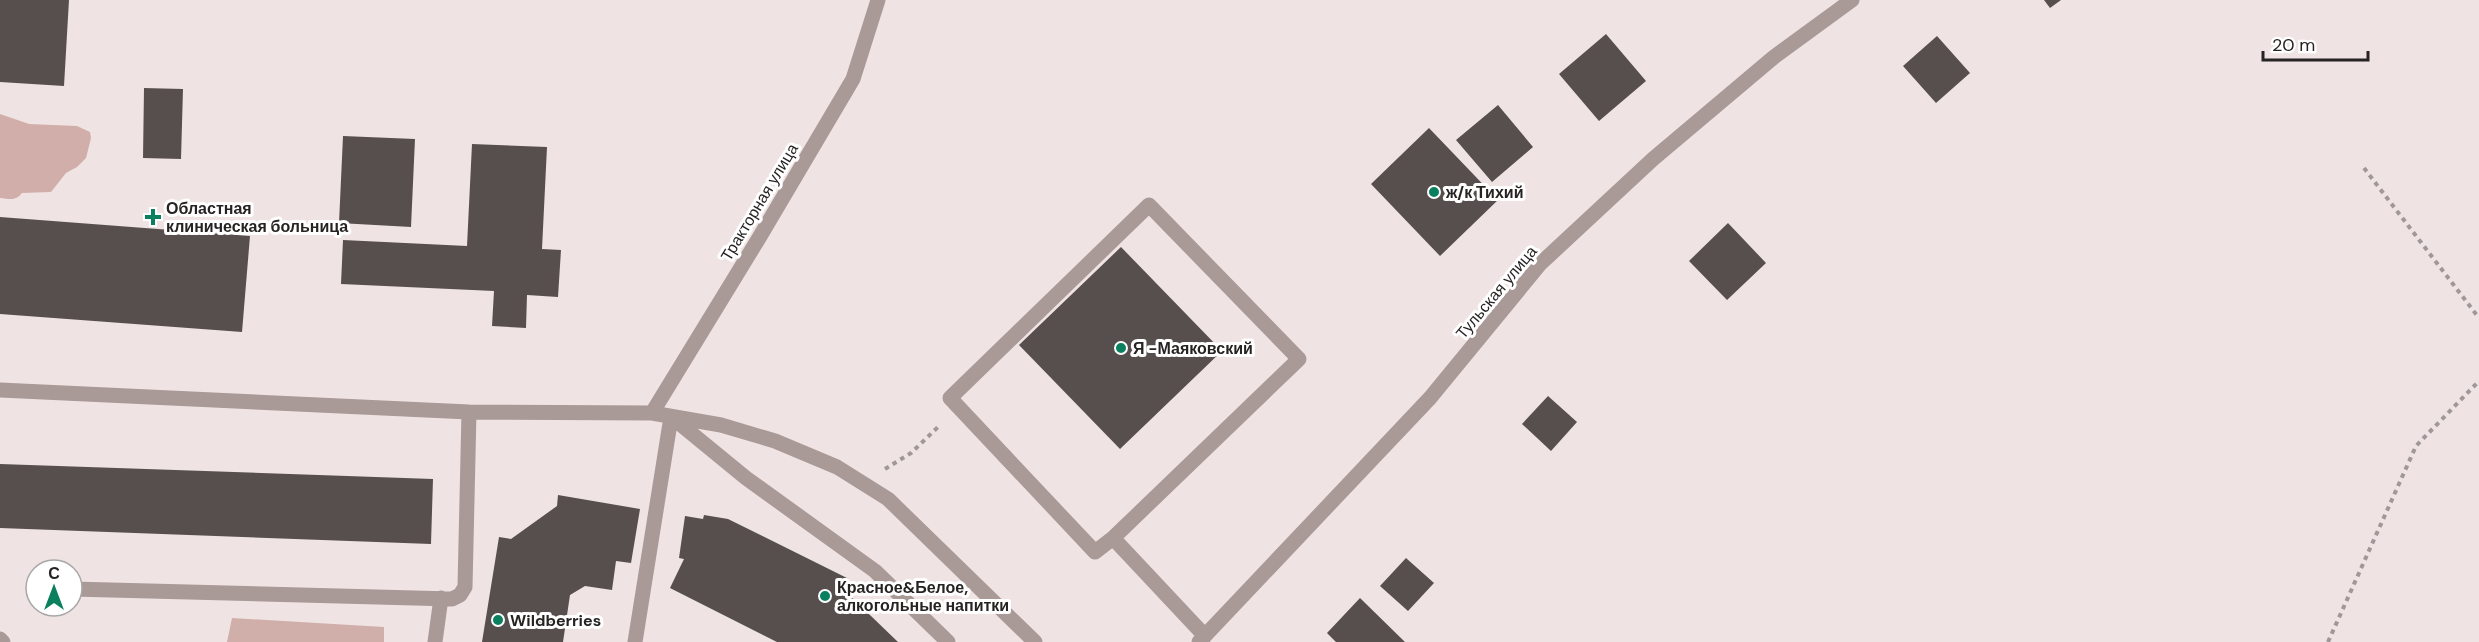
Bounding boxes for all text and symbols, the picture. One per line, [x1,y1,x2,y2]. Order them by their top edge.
scale bar [2263,24,2368,62]
text: 20 m [2272,33,2315,57]
street label: Тракторная улица [716,140,803,265]
place label: ж/к Тихий [1445,182,1524,203]
marker: ж/к Тихий [1427,185,1441,199]
place label: Областная клиническая больница [166,198,348,237]
marker: Областная клиническая больница [144,208,162,226]
street label: Тульская улица [1451,241,1542,343]
place label: Я -Маяковский [1133,338,1253,359]
marker: Я -Маяковский [1114,341,1128,355]
north arrow [24,558,84,618]
text: С [48,563,60,584]
place label: Красное&Белое, алкогольные напитки [837,577,1009,616]
marker: Красное&Белое, алкогольные напитки [818,589,832,603]
place label: Wildberries [510,610,601,631]
marker: Wildberries [491,613,505,627]

